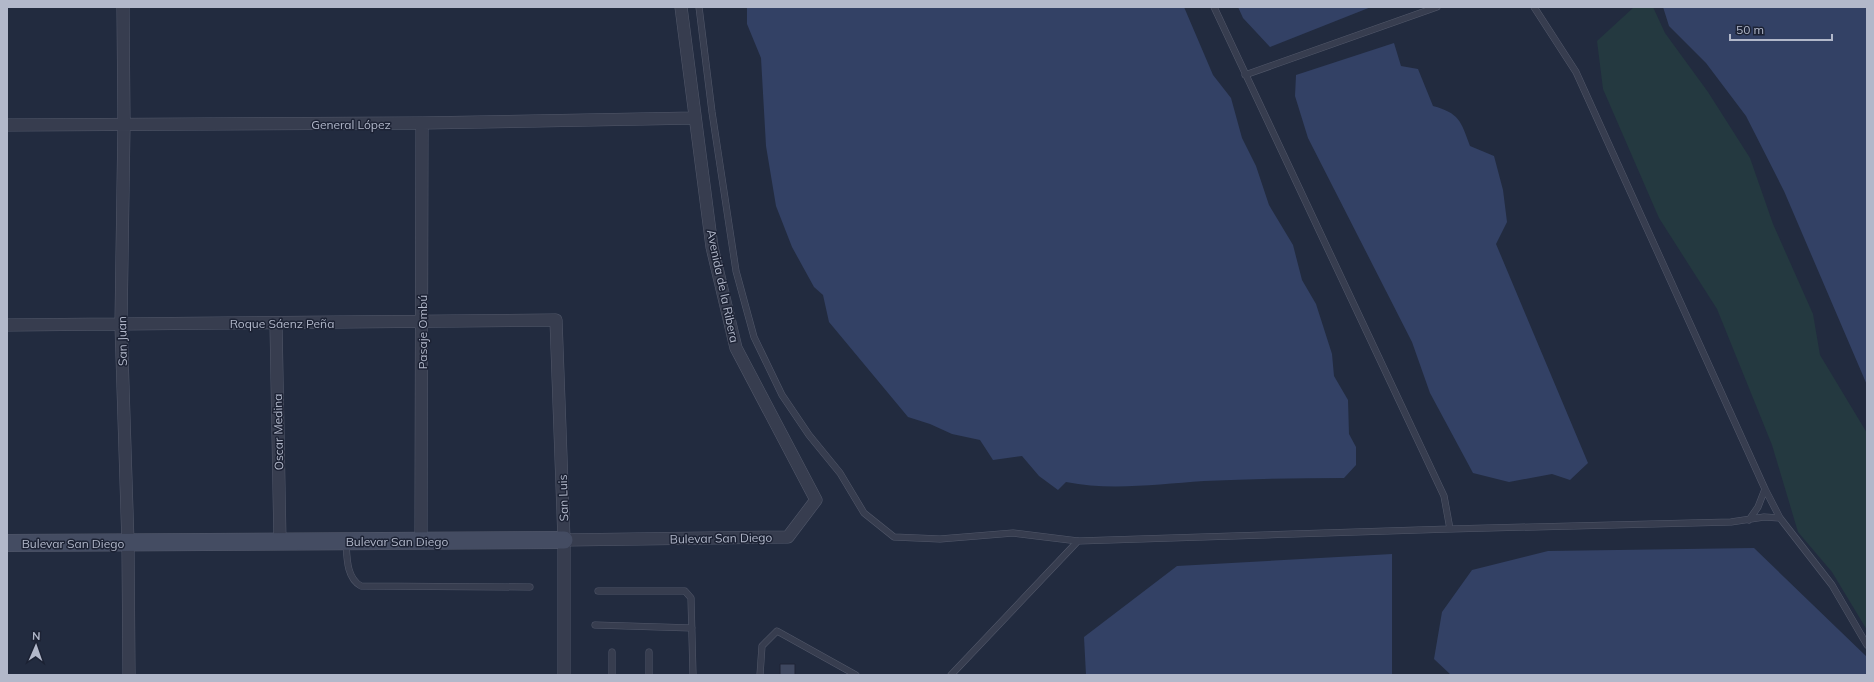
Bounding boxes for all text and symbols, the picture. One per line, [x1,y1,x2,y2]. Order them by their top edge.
scale bar [1730,16,1832,42]
text: 50 m [1736,22,1764,37]
street label: General López [311,117,391,132]
street label: Avenida de la Ribera [704,228,742,344]
street label: Pasaje Ombú [415,295,430,369]
street label: San Juan [114,316,130,366]
street label: Roque Sáenz Peña [230,316,334,331]
street label: Oscar Medina [270,393,286,471]
street label: San Luis [555,474,571,522]
street label: Bulevar San Diego [670,530,773,546]
street label: Bulevar San Diego [346,534,448,549]
street label: Bulevar San Diego [22,536,124,551]
north arrow [16,626,56,666]
text: N [32,629,41,643]

